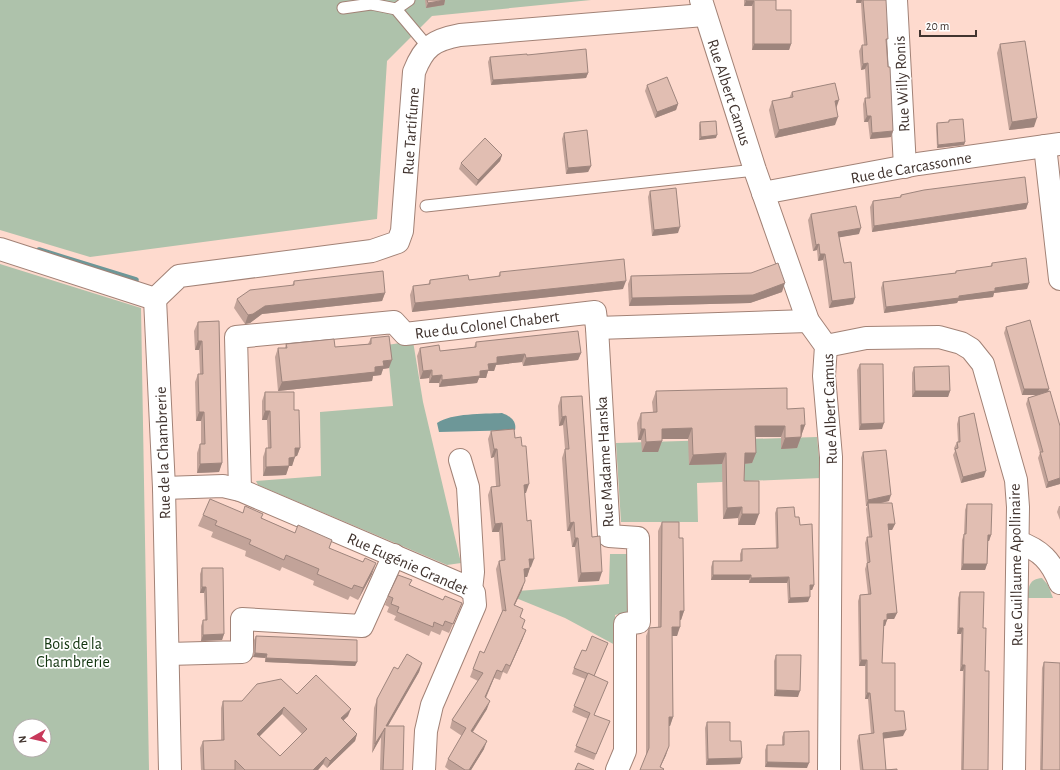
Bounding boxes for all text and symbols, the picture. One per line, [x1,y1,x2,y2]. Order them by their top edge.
scale bar [920,12,976,38]
text: 20 m [926,20,949,32]
street label: Rue Willy Ronis [891,35,914,132]
street label: Rue Albert Camus [704,37,754,148]
street label: Rue Tartifume [400,87,422,175]
street label: Rue de Carcassonne [850,149,973,186]
street label: Rue du Colonel Chabert [414,308,560,342]
street label: Rue Albert Camus [820,353,840,465]
street label: Rue de la Chambrerie [153,386,173,520]
street label: Rue Madame Hanska [594,396,616,528]
street label: Rue Guillaume Apollinaire [1007,483,1025,647]
street label: Rue Eugénie Grandet [345,530,470,598]
park label: Bois de la Chambrerie [36,636,110,670]
north arrow [12,718,52,758]
text: N [17,735,29,744]

